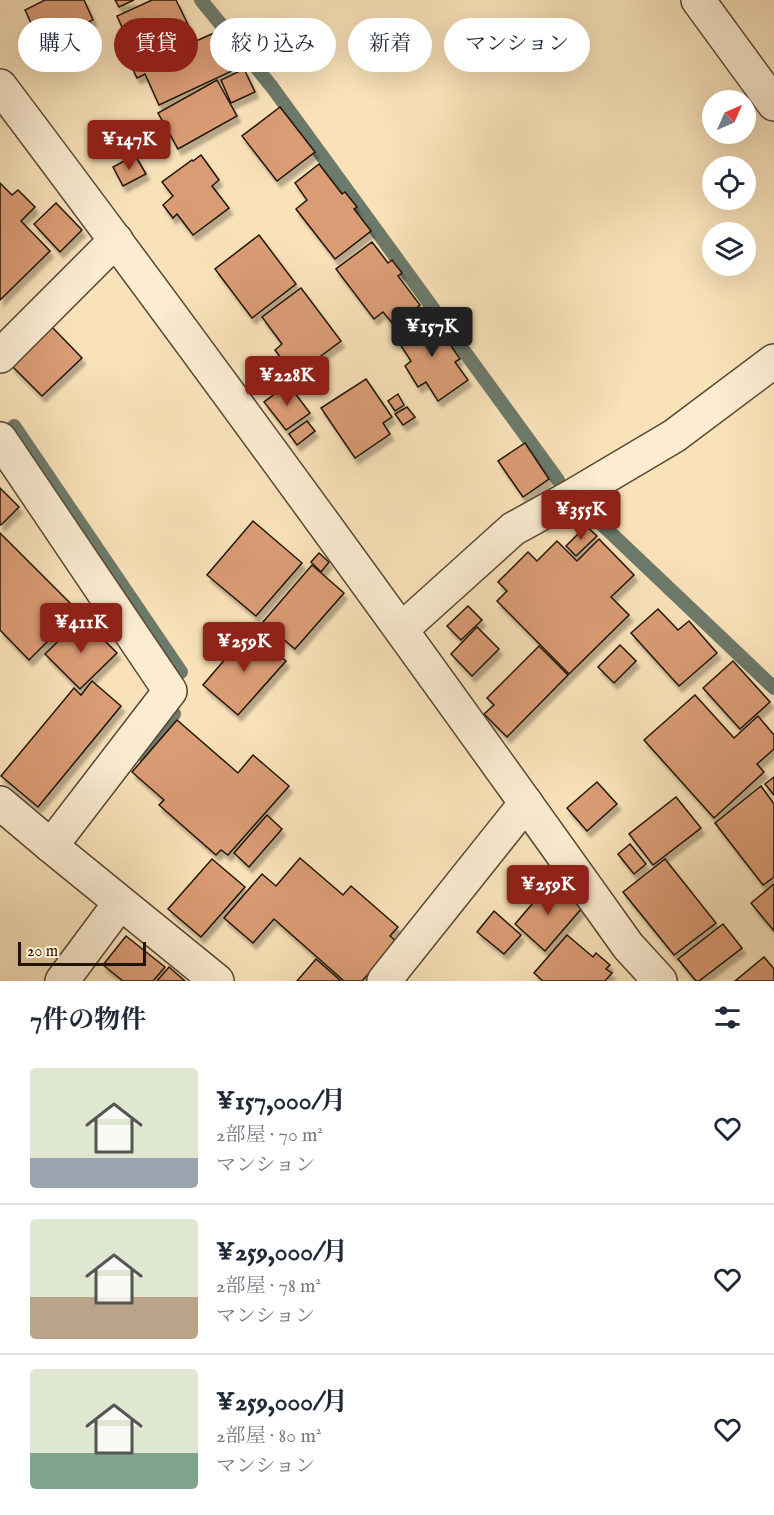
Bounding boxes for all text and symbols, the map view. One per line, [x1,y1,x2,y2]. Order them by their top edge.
chip: 購入 [18,18,102,72]
chip: 賃貸 [114,18,198,72]
chip: 絞り込み [210,18,336,72]
chip: 新着 [348,18,432,72]
chip: マンション [444,18,590,72]
north arrow [702,90,756,144]
map controls [702,90,756,276]
pin: ¥147K [87,120,171,171]
text: ¥147K [101,127,157,152]
button: locate [702,156,756,210]
button: layers [702,222,756,276]
pin: ¥157K [390,307,474,358]
text: ¥157K [405,314,459,339]
pin: ¥228K [245,356,329,407]
text: ¥228K [259,363,315,388]
pin: ¥355K [539,490,623,541]
text: ¥355K [555,497,607,522]
pin: ¥411K [39,603,123,654]
text: ¥411K [54,610,108,635]
pin: ¥259K [202,622,286,673]
text: ¥259K [217,629,271,654]
pin: ¥259K [506,865,590,916]
text: ¥259K [521,872,575,897]
scale bar [18,939,146,966]
text: 20 m [27,942,58,962]
icon: filters [711,1001,744,1034]
text: 7件の物件 [30,1004,146,1037]
text: ¥157,000/月 [216,1085,346,1118]
icon: home [78,1092,150,1164]
icon: heart [711,1112,744,1145]
text: 2部屋 · 70 m² [216,1123,323,1148]
text: マンション [216,1153,315,1178]
text: ¥259,000/月 [216,1236,348,1269]
icon: home [78,1243,150,1315]
icon: heart [711,1263,744,1296]
text: 2部屋 · 78 m² [216,1274,321,1299]
text: マンション [216,1304,315,1329]
text: ¥259,000/月 [216,1386,348,1419]
icon: home [78,1393,150,1465]
icon: heart [711,1413,744,1446]
text: 2部屋 · 80 m² [216,1424,322,1449]
text: マンション [216,1454,315,1479]

